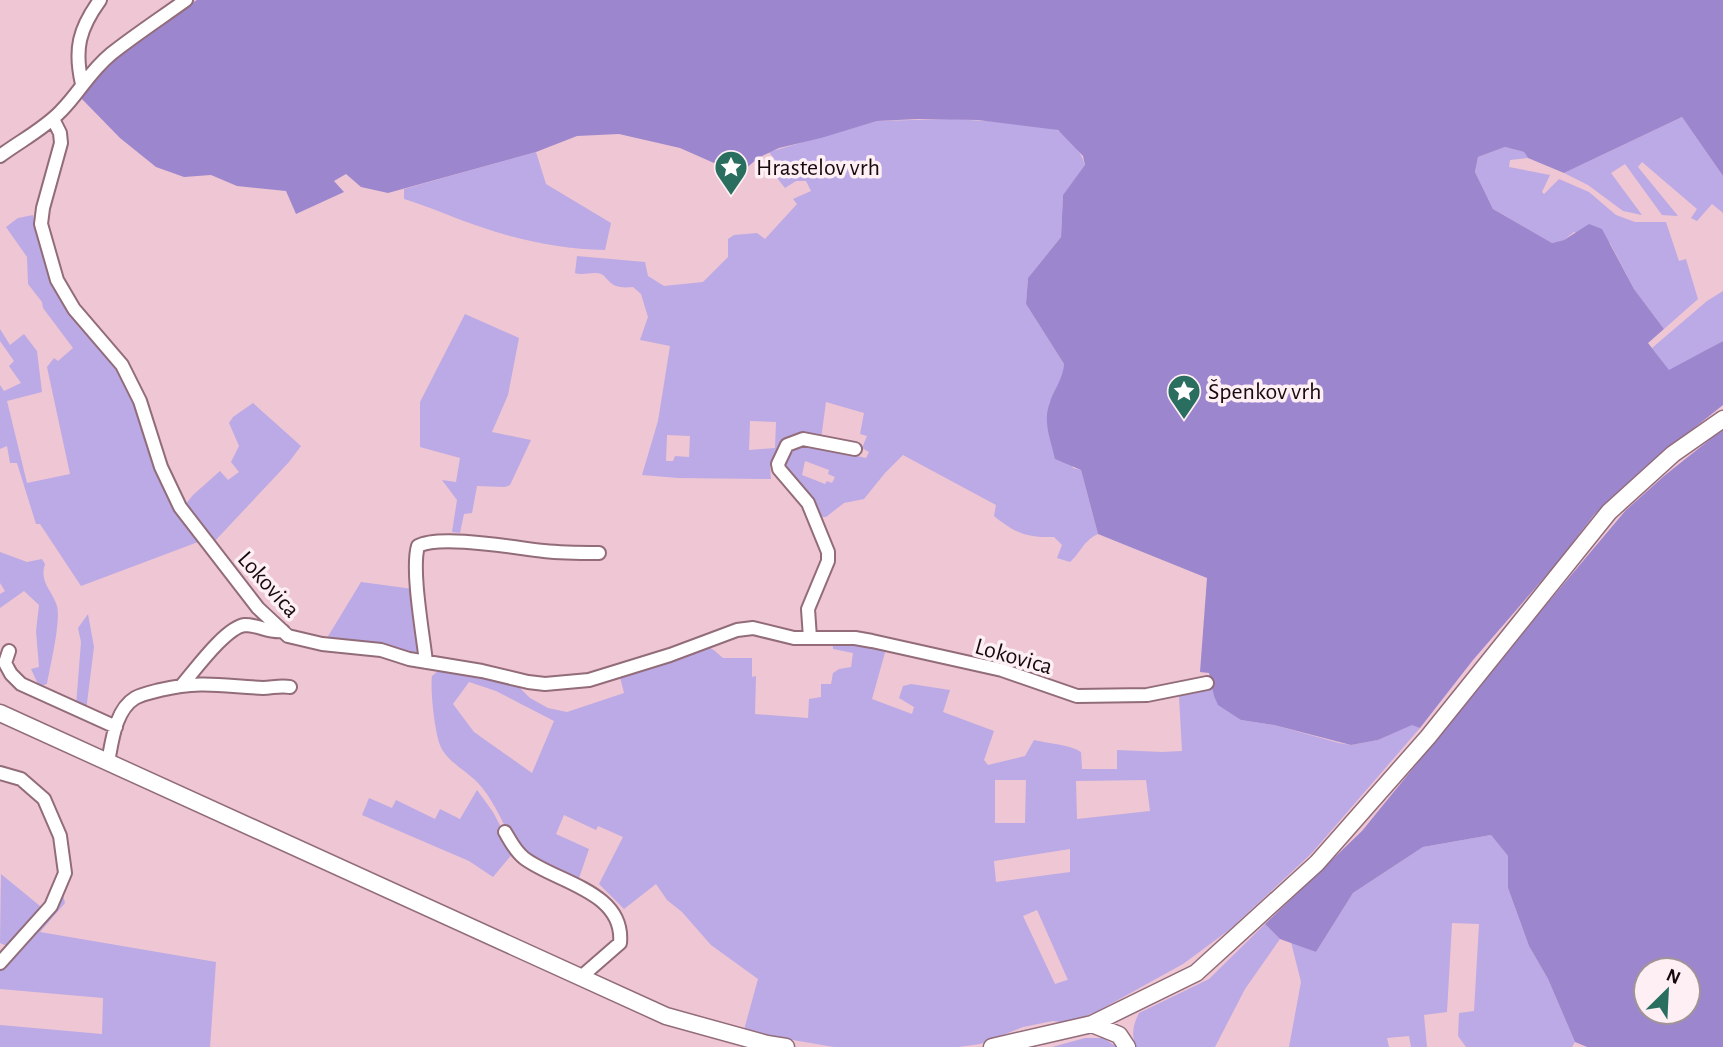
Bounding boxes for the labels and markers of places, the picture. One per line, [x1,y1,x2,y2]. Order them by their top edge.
place icon: Hrastelov vrh [712,148,750,197]
place label: Hrastelov vrh [756,156,880,180]
place icon: Špenkov vrh [1165,372,1203,421]
place label: Špenkov vrh [1208,379,1322,404]

